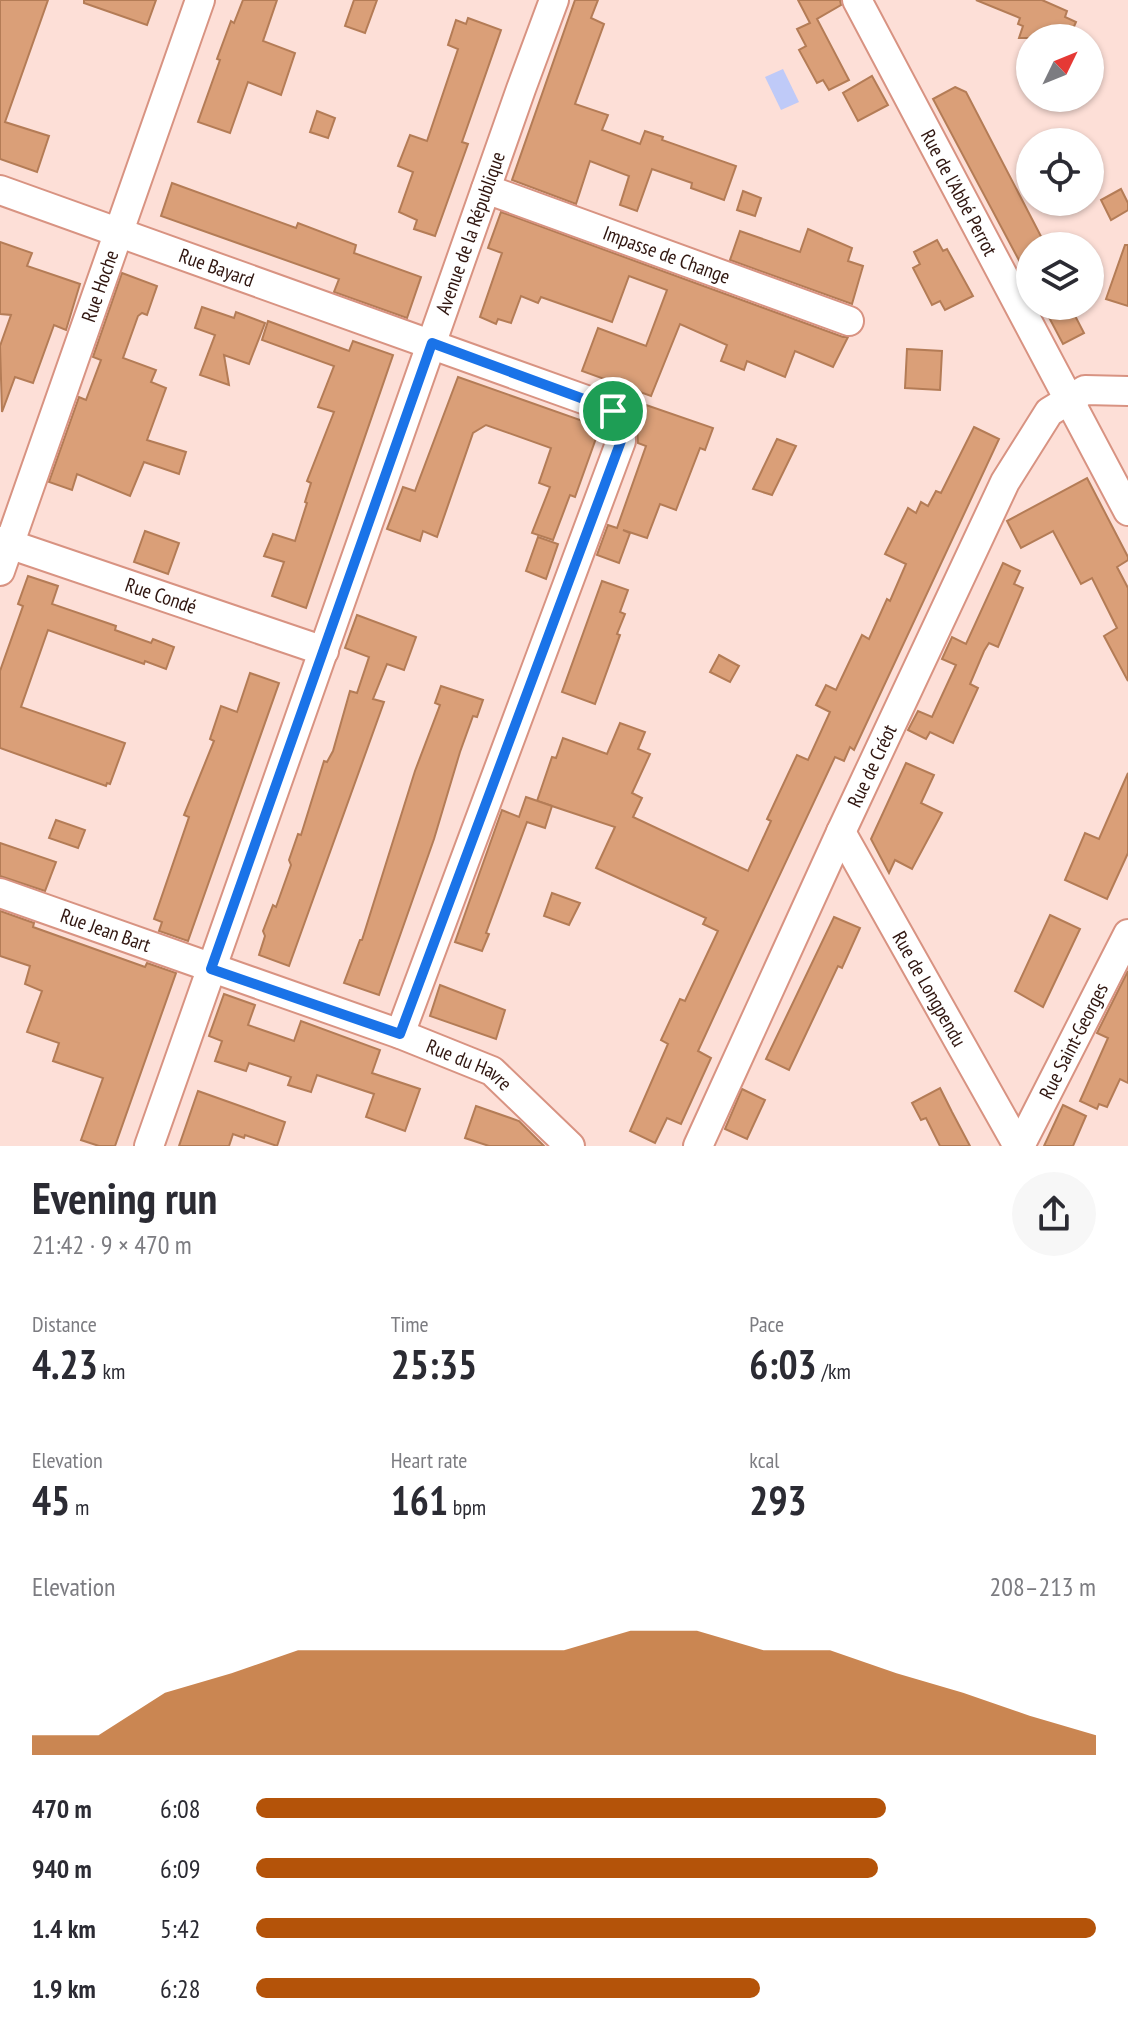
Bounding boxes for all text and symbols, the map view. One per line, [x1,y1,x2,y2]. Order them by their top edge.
north arrow [1016,24,1104,112]
map controls [1016,24,1104,320]
street label: Rue de l'Abbé Perrot [915,125,1004,261]
button: locate [1016,128,1104,216]
street label: Avenue de la République [430,148,511,318]
street label: Impasse de Change [599,220,734,290]
button: layers [1016,232,1104,320]
street label: Rue Bayard [175,242,258,293]
street label: Rue Hoche [75,247,124,325]
pin [579,377,647,445]
icon: arrive [591,389,635,433]
street label: Rue Condé [122,571,200,620]
street label: Rue de Créot [841,720,903,812]
street label: Rue Jean Bart [57,902,155,958]
street label: Rue de Longpendu [886,926,972,1051]
street label: Rue Saint-Georges [1033,978,1114,1103]
street label: Rue du Havre [423,1033,518,1096]
text: Evening run [32,1169,217,1226]
button: share [1012,1172,1096,1256]
text: 21:42 · 9 × 470 m [32,1228,192,1261]
text: Distance [32,1310,97,1338]
text: Time [391,1310,429,1338]
text: Pace [749,1310,784,1338]
text: 4.23 [32,1338,98,1390]
text: 25:35 [391,1338,477,1390]
text: 6:03 [749,1338,817,1390]
text: km [98,1357,125,1385]
text: /km [817,1357,851,1385]
text: Elevation [32,1446,103,1474]
text: Heart rate [391,1446,467,1474]
text: kcal [749,1446,779,1474]
text: 45 [32,1474,70,1526]
text: 161 [391,1474,448,1526]
text: 293 [749,1474,807,1526]
text: m [70,1493,89,1521]
text: bpm [448,1493,486,1521]
text: Elevation [32,1570,115,1603]
text: 208–213 m [990,1570,1096,1603]
text: 470 m [32,1792,92,1825]
text: 6:08 [160,1792,200,1825]
text: 940 m [32,1852,92,1885]
text: 6:09 [160,1852,200,1885]
text: 1.4 km [32,1912,96,1945]
text: 5:42 [160,1912,200,1945]
text: 1.9 km [32,1972,96,2005]
text: 6:28 [160,1972,200,2005]

